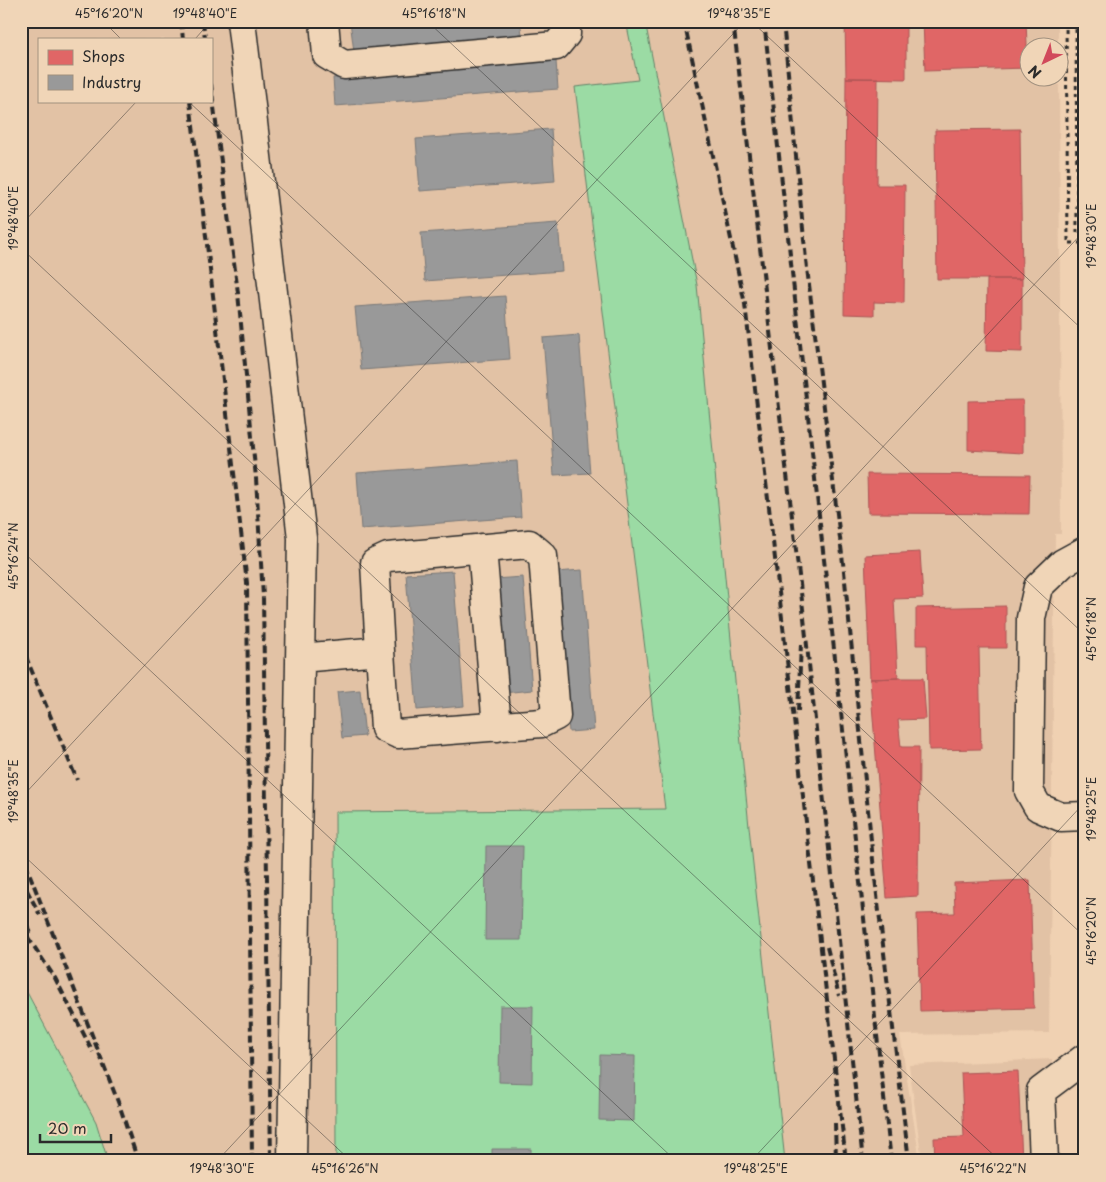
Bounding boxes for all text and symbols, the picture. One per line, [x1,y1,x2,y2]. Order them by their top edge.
text: 45°16'20"N [75,4,143,22]
text: 19°48'40"E [173,4,237,22]
text: 45°16'18"N [402,4,466,22]
text: 19°48'35"E [707,4,771,22]
legend [38,38,212,102]
north arrow [1018,38,1068,88]
text: Shops [82,44,125,67]
text: N [1024,60,1046,83]
text: Industry [82,70,141,93]
text: 19°48'40"E [4,186,22,250]
text: 19°48'30"E [1082,204,1100,268]
text: 45°16'24"N [4,522,22,590]
text: 45°16'18"N [1082,597,1100,661]
text: 19°48'35"E [4,759,22,823]
text: 19°48'25"E [1082,777,1100,841]
text: 45°16'20"N [1082,897,1100,965]
scale bar [40,1112,111,1144]
text: 20 m [48,1116,87,1139]
text: 19°48'30"E [190,1159,254,1177]
text: 45°16'26"N [311,1159,379,1177]
text: 19°48'25"E [724,1159,788,1177]
text: 45°16'22"N [959,1159,1027,1177]

